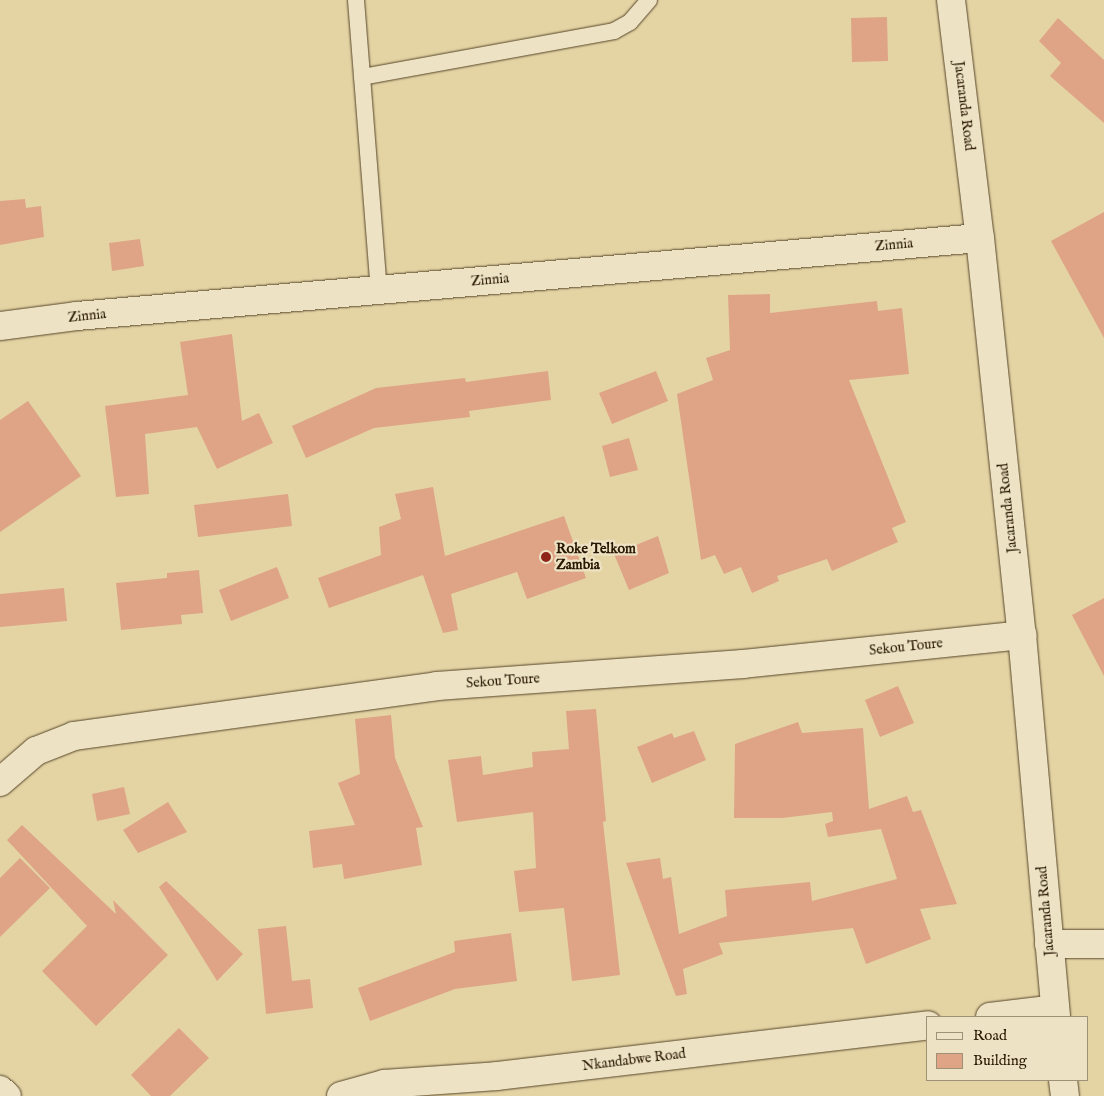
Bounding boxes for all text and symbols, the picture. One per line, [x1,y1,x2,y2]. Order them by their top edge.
street label: Jacaranda Road [950,60,978,152]
street label: Zinnia [874,235,914,255]
street label: Zinnia [470,270,510,290]
street label: Zinnia [67,306,107,326]
street label: Jacaranda Road [995,462,1021,554]
place label: Roke Telkom Zambia [556,541,636,574]
marker: Roke Telkom Zambia [540,551,552,563]
street label: Sekou Toure [868,635,944,659]
street label: Sekou Toure [465,670,541,692]
street label: Jacaranda Road [1034,865,1058,957]
legend [926,1016,1089,1081]
text: Road [973,1026,1007,1045]
street label: Nkandabwe Road [581,1045,687,1075]
text: Building [973,1051,1027,1070]

